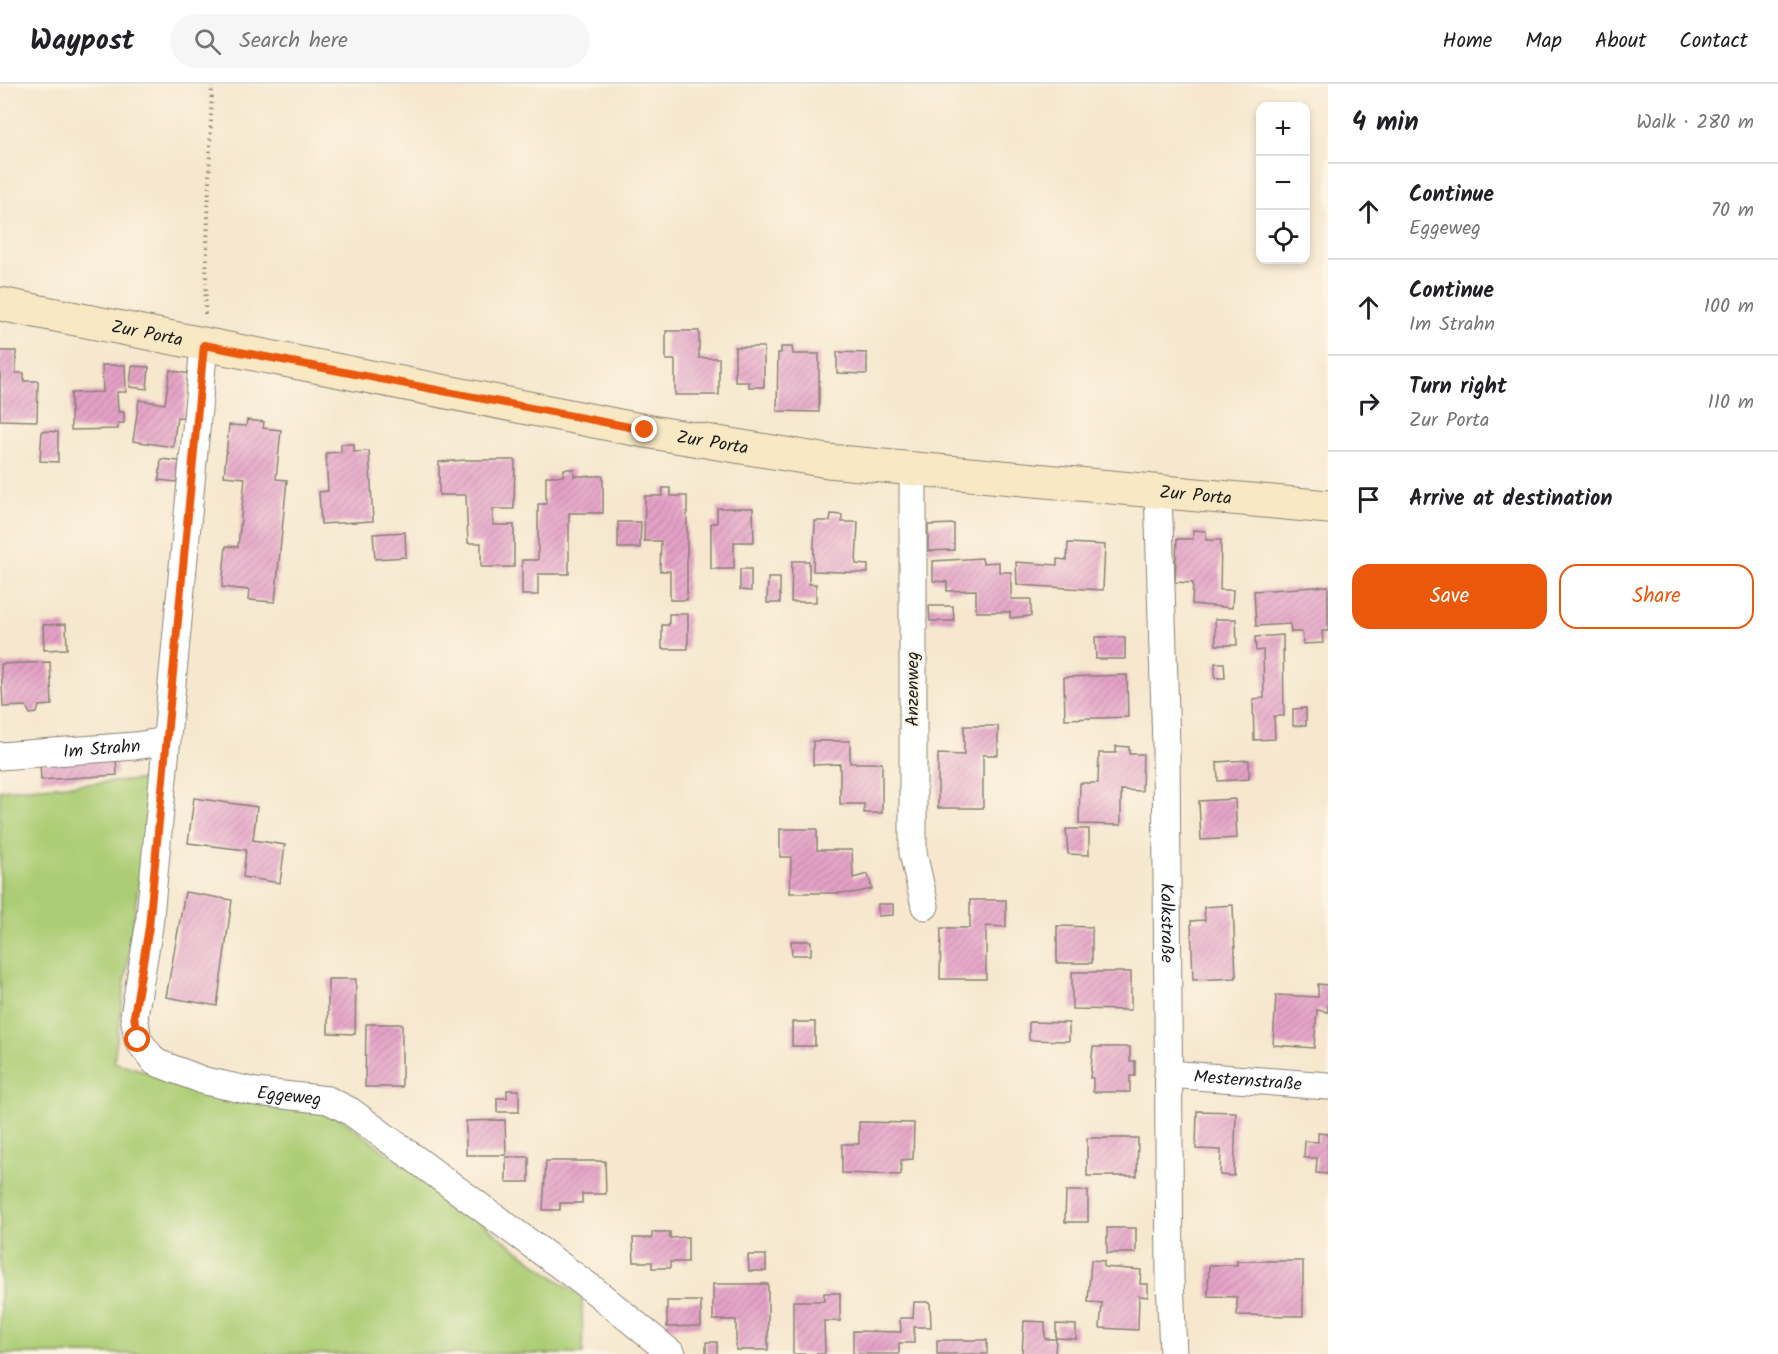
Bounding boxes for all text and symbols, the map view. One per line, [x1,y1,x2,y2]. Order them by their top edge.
search box [170,14,590,68]
text: Waypost [30,19,134,64]
text: Search here [239,24,348,59]
icon: search [191,25,224,58]
text: Home [1443,25,1492,58]
text: Map [1525,25,1562,58]
text: About [1595,25,1646,58]
text: Contact [1679,25,1748,58]
map controls [1256,102,1310,264]
button: + [1256,102,1310,156]
text: 4 min [1352,102,1419,144]
text: Walk · 280 m [1636,107,1754,139]
button: − [1256,156,1310,210]
text: Continue [1409,178,1494,213]
icon: ahead [1352,195,1385,228]
text: 70 m [1711,195,1754,227]
button: locate [1256,210,1310,264]
text: Eggeweg [1409,213,1481,245]
text: Continue [1409,274,1494,309]
icon: ahead [1352,291,1385,324]
text: 100 m [1704,291,1754,323]
text: Im Strahn [1409,309,1495,341]
street label: Zur Porta [109,313,185,356]
text: Turn right [1409,370,1507,405]
icon: right [1352,387,1385,420]
text: 110 m [1708,387,1754,419]
text: Zur Porta [1409,405,1489,437]
route end [631,416,657,442]
street label: Zur Porta [674,423,751,464]
street label: Zur Porta [1158,479,1233,514]
text: Arrive at destination [1409,482,1612,517]
icon: arrive [1352,483,1385,516]
button: Save [1352,564,1547,629]
button: Share [1559,564,1754,629]
street label: Anzenweg [899,652,928,726]
street label: Im Strahn [62,732,143,767]
street label: Kalkstraße [1151,883,1181,963]
route start [124,1026,150,1052]
street label: Mesternstraße [1193,1063,1303,1100]
street label: Eggeweg [255,1079,323,1115]

